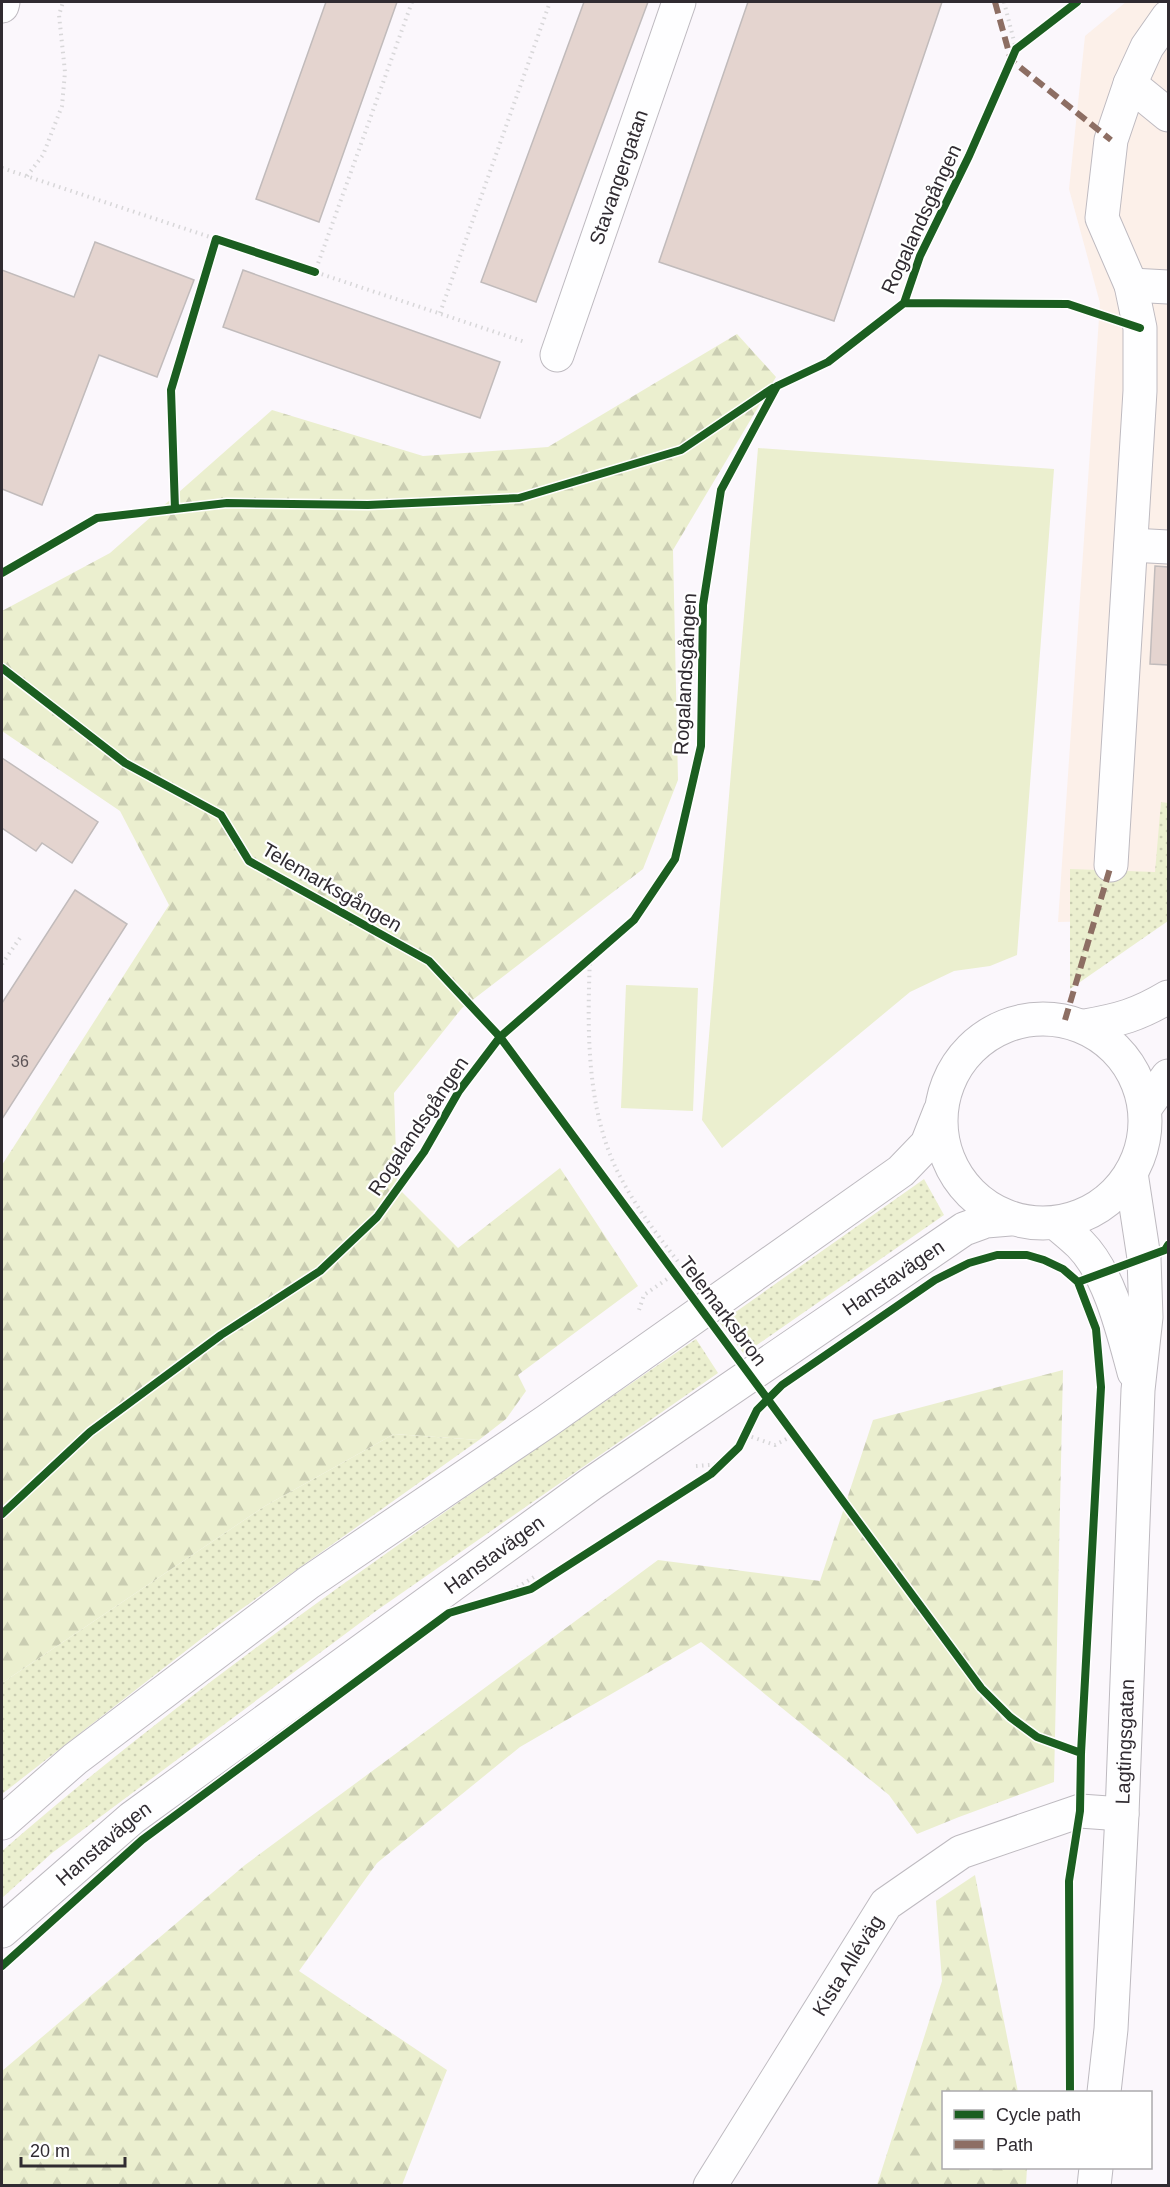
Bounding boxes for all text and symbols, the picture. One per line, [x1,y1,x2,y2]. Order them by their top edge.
street label: Stavangergatan [585,107,652,248]
street label: Rogalandsgången [877,141,965,297]
street label: Rogalandsgången [670,592,700,756]
street label: Telemarksgången [258,838,406,936]
house number: 36 [11,1053,29,1070]
street label: Rogalandsgången [363,1053,473,1199]
street label: Hanstavägen [838,1235,948,1320]
street label: Telemarksbron [675,1252,771,1370]
street label: Hanstavägen [440,1511,548,1598]
street label: Lagtingsgatan [1111,1678,1138,1805]
street label: Hanstavägen [51,1797,155,1890]
street label: Kista Alléväg [808,1911,887,2020]
legend [942,2091,1152,2169]
text: Cycle path [996,2105,1081,2125]
scale bar [21,2130,124,2168]
text: Path [996,2135,1033,2155]
text: 20 m [30,2141,70,2161]

